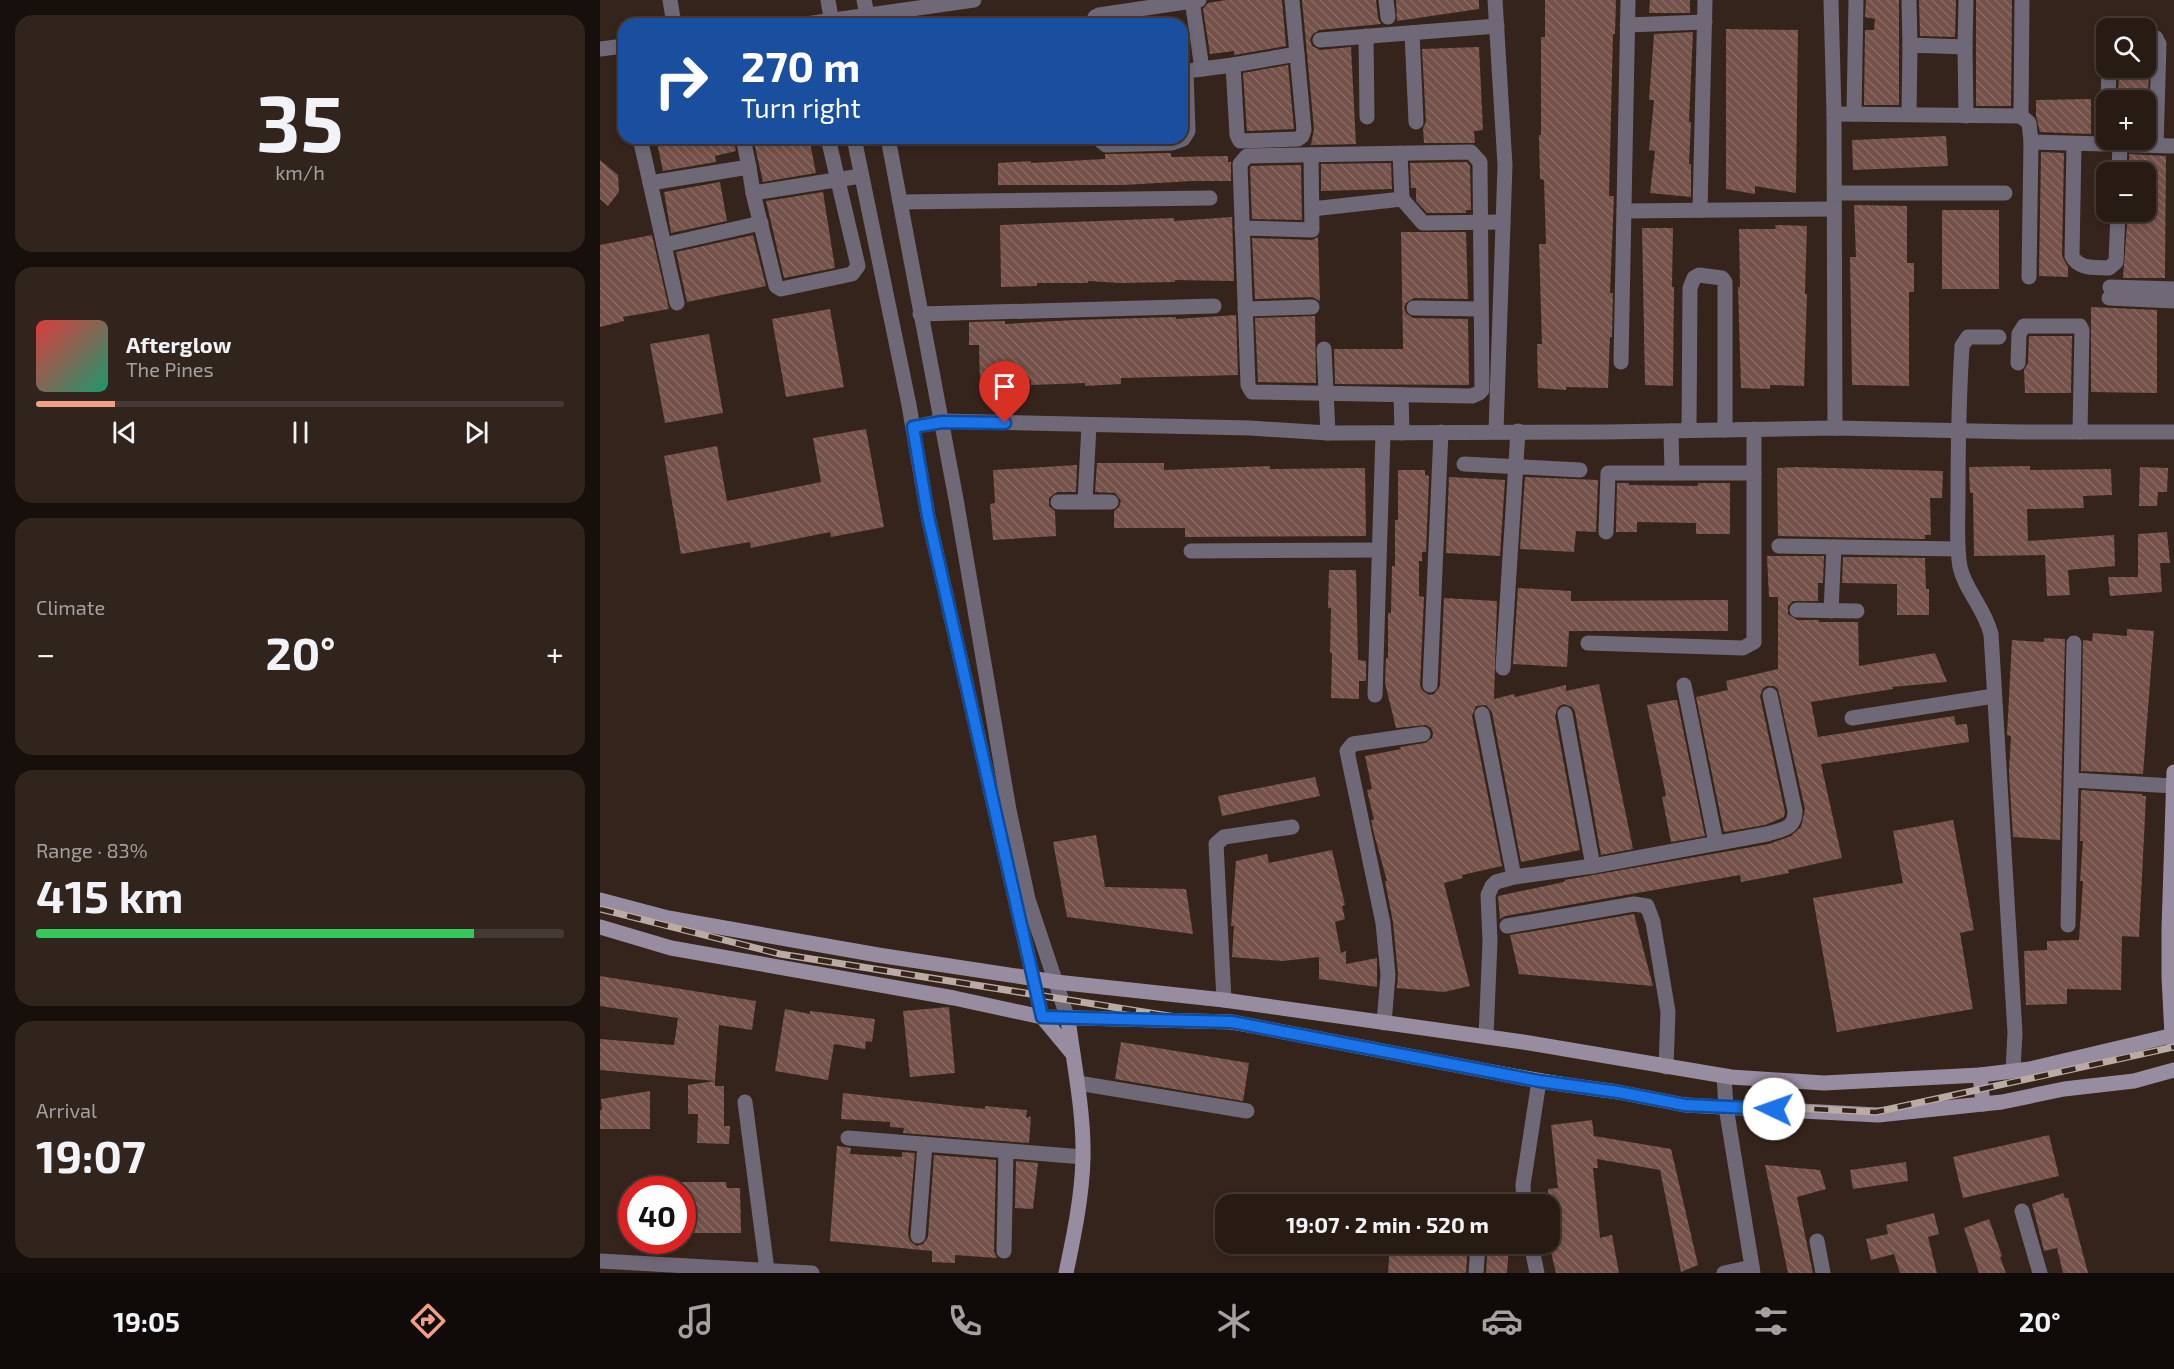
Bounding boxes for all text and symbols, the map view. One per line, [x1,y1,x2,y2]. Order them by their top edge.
map controls [2096,18,2156,222]
button: search [2096,18,2156,78]
text: 270 m [741,40,860,90]
icon: right [642,42,720,120]
text: 35 [256,74,344,168]
button: + [2096,90,2156,150]
text: Turn right [741,91,861,123]
text: km/h [275,160,325,184]
button: − [2096,162,2156,222]
text: Afterglow [126,331,231,357]
text: The Pines [126,357,214,381]
pin [979,361,1030,423]
icon: arrive [988,370,1021,403]
icon: previous [108,416,141,449]
icon: pause [284,416,317,449]
icon: next [460,416,493,449]
text: Climate [36,595,105,619]
text: 20° [266,625,336,679]
text: − [36,633,55,673]
text: + [546,633,564,673]
text: Range · 83% [36,838,148,862]
text: 415 km [36,868,183,922]
position arrow [1742,1077,1806,1141]
text: Arrival [36,1098,97,1122]
text: 19:07 [36,1128,146,1182]
speed limit sign: 40 [618,1176,696,1254]
text: 19:07 · 2 min · 520 m [1286,1211,1489,1237]
icon: directions [407,1300,449,1342]
icon: music [675,1300,717,1342]
icon: phone [944,1300,986,1342]
icon: climate [1213,1300,1255,1342]
icon: car [1481,1300,1523,1342]
icon: filters [1750,1300,1792,1342]
text: 19:05 [113,1305,180,1337]
text: 20° [2019,1305,2061,1337]

